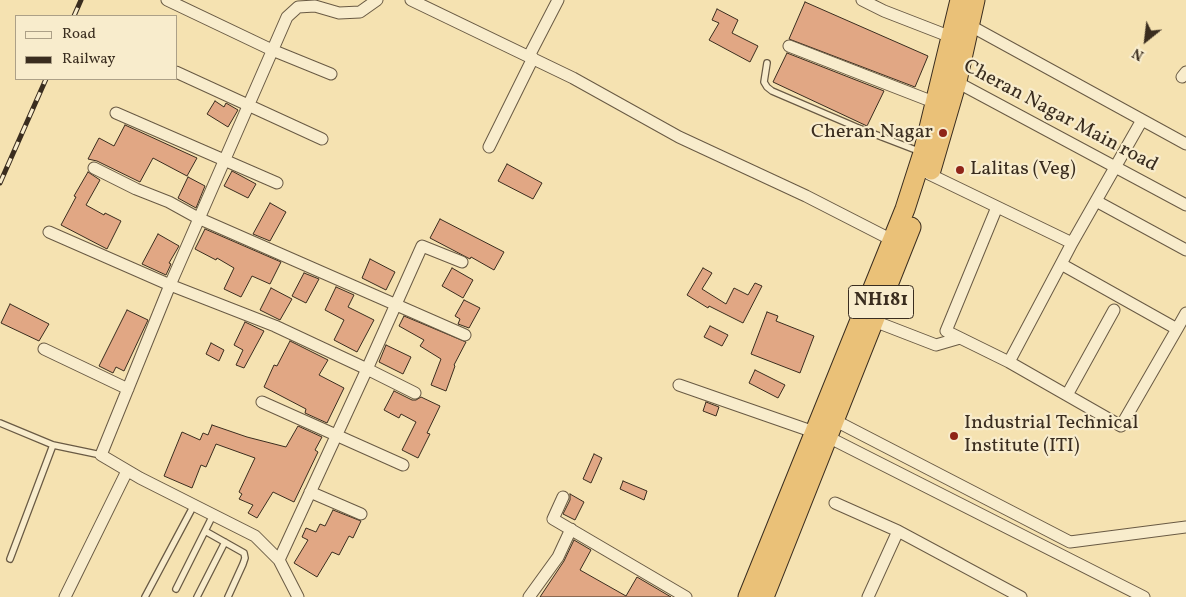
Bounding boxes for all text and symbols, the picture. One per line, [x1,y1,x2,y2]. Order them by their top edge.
legend [15,15,178,80]
north arrow [1121,15,1171,65]
text: Road [62,24,96,45]
text: Railway [62,49,115,70]
street label: Cheran Nagar Main road [959,55,1161,179]
place label: Cheran Nagar [811,121,933,145]
marker: Cheran Nagar [937,127,949,139]
place label: Lalitas (Veg) [970,158,1076,182]
marker: Lalitas (Veg) [954,164,966,176]
road number: NH181 [848,286,914,318]
place label: Industrial Technical Institute (ITI) [964,412,1138,459]
marker: Industrial Technical Institute (ITI) [948,430,960,442]

